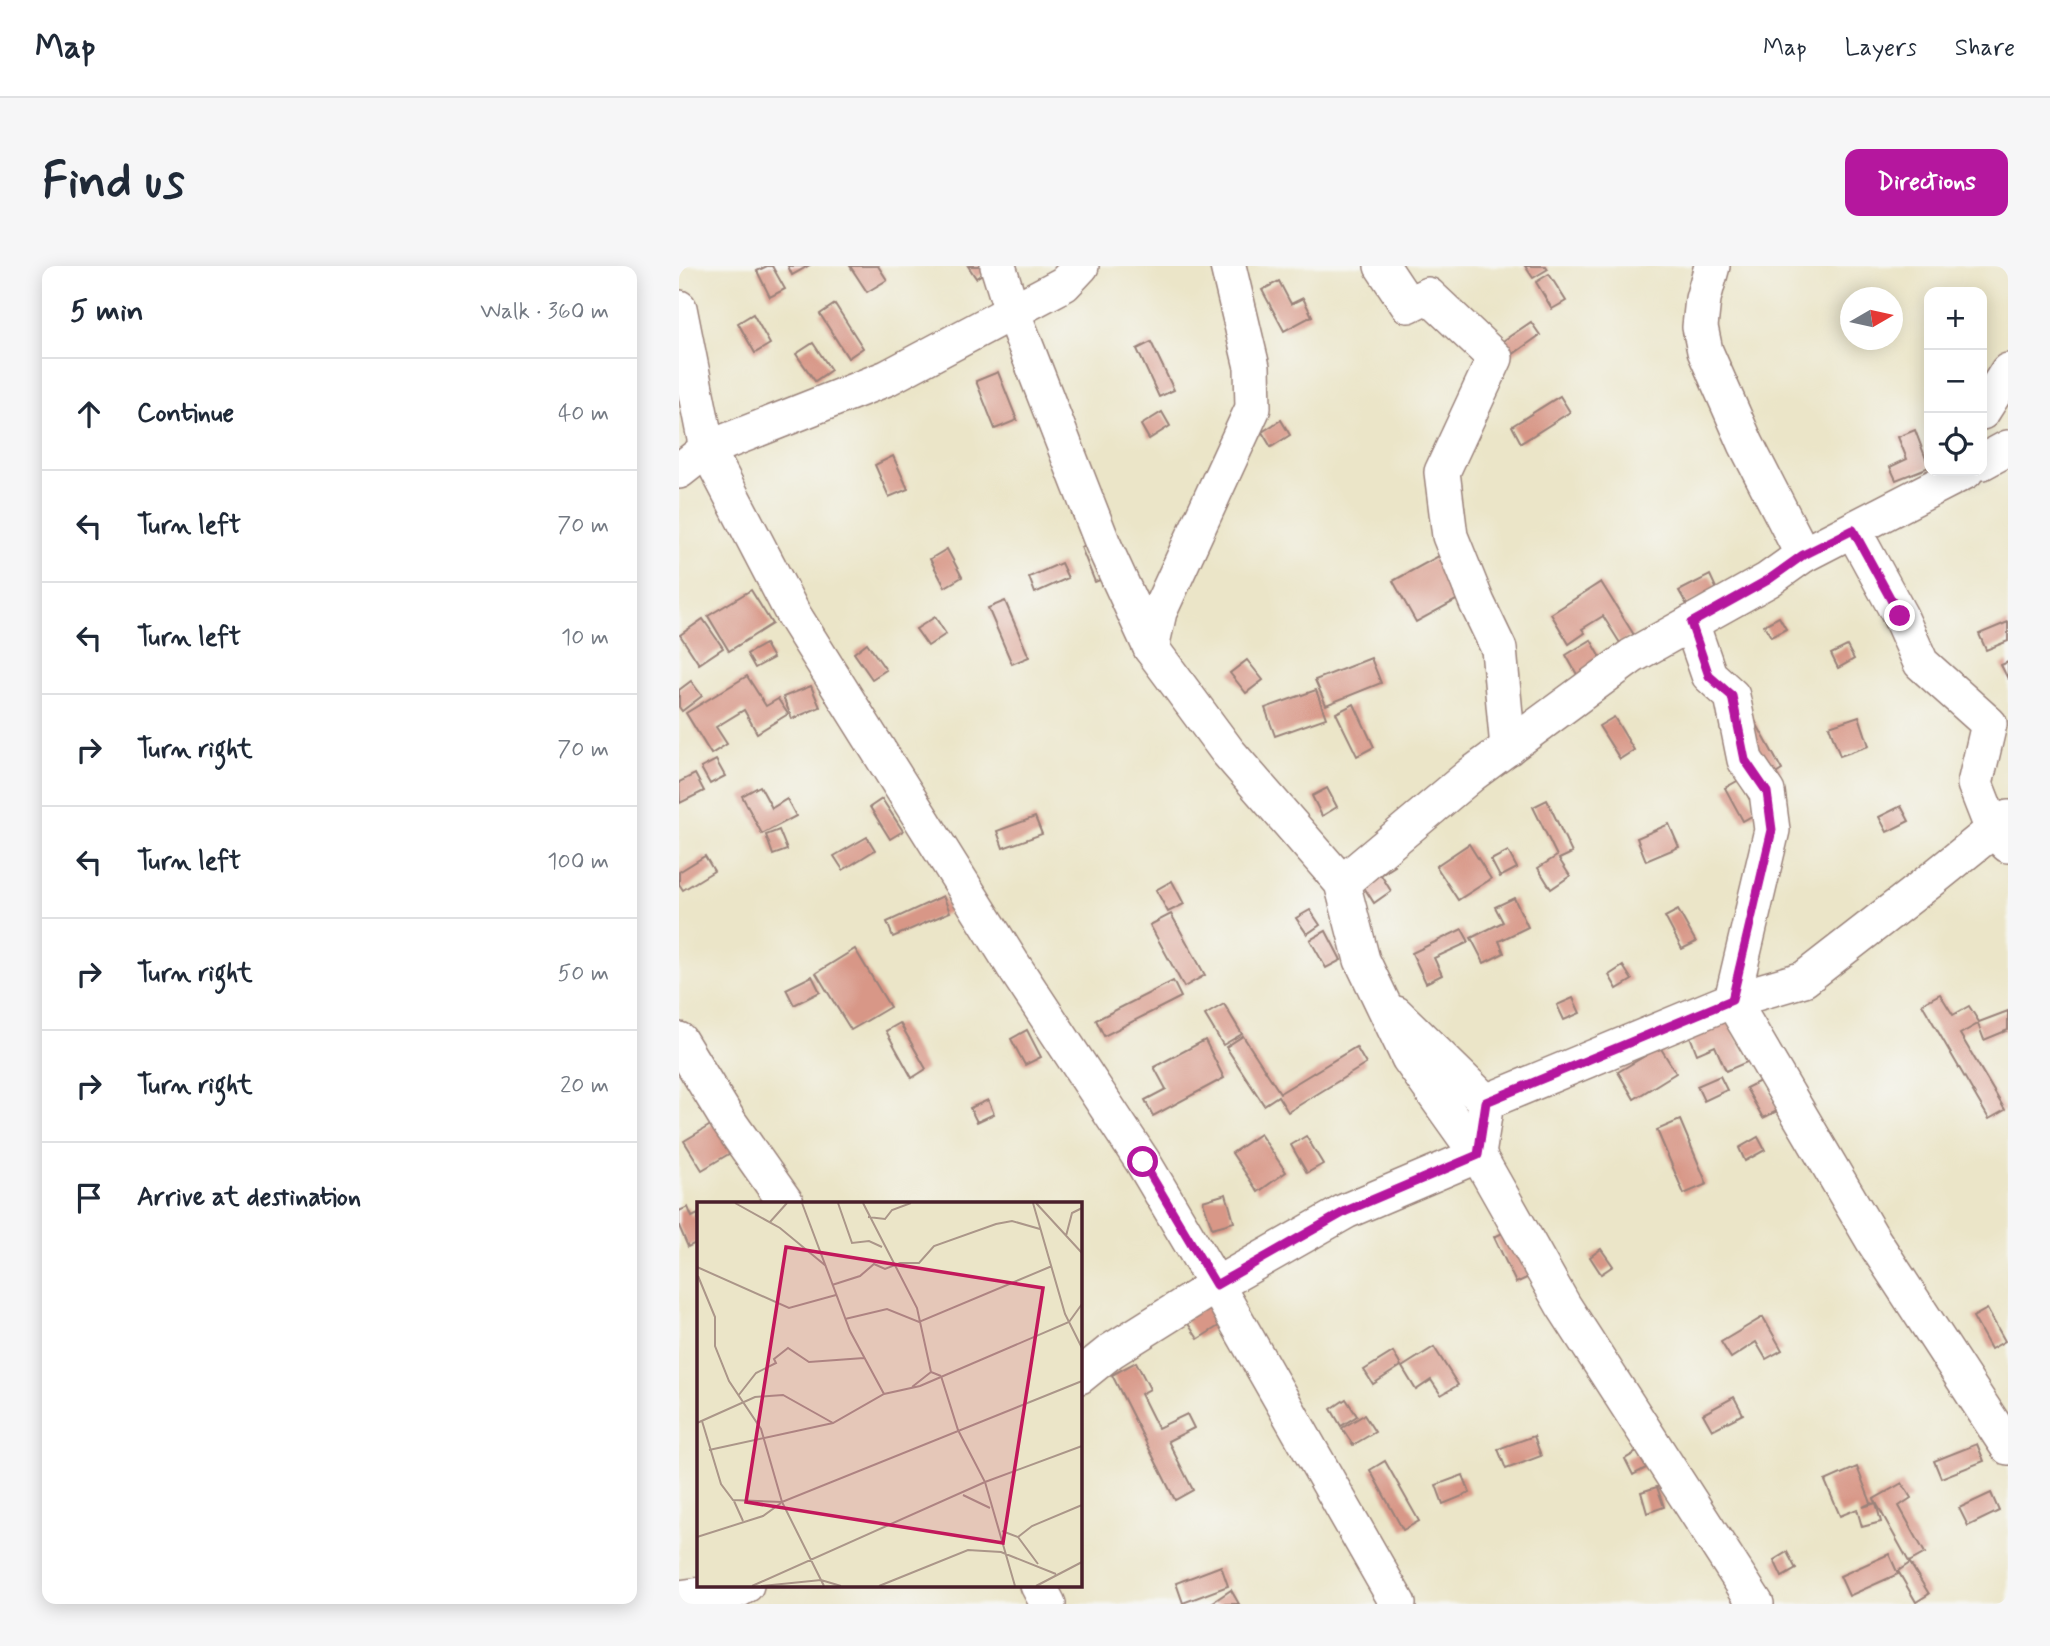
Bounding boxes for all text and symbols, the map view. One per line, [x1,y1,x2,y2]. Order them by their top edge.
text: Map [35,26,95,70]
text: Map [1763,33,1807,64]
text: Layers [1845,33,1917,64]
text: Share [1955,33,2015,64]
button: Directions [1845,149,2008,216]
text: Find us [42,150,185,215]
north arrow [1840,287,1903,350]
map controls [1924,287,1987,476]
button: + [1924,287,1987,350]
text: 5 min [70,292,144,331]
text: Walk · 360 m [480,297,609,327]
button: − [1924,350,1987,413]
icon: ahead [70,395,108,433]
text: Continue [137,397,234,431]
text: 40 m [558,399,609,429]
button: locate [1924,413,1987,476]
icon: left [70,507,108,545]
text: Turn left [137,509,241,543]
text: 70 m [557,511,609,541]
route end [1884,600,1915,631]
icon: left [70,619,108,657]
text: Turn left [137,621,241,655]
text: 10 m [561,623,609,653]
icon: right [70,731,108,769]
text: Turn right [137,733,253,767]
text: 70 m [557,735,609,765]
icon: left [70,843,108,881]
text: Turn left [137,845,241,879]
text: 100 m [547,847,609,877]
icon: right [70,955,108,993]
text: Turn right [137,957,253,991]
text: 50 m [558,959,609,989]
icon: right [70,1067,108,1105]
text: Turn right [137,1069,253,1103]
text: 20 m [560,1071,609,1101]
route start [1127,1146,1158,1177]
icon: arrive [70,1179,108,1217]
text: Arrive at destination [137,1181,361,1215]
inset map [697,1202,1081,1586]

